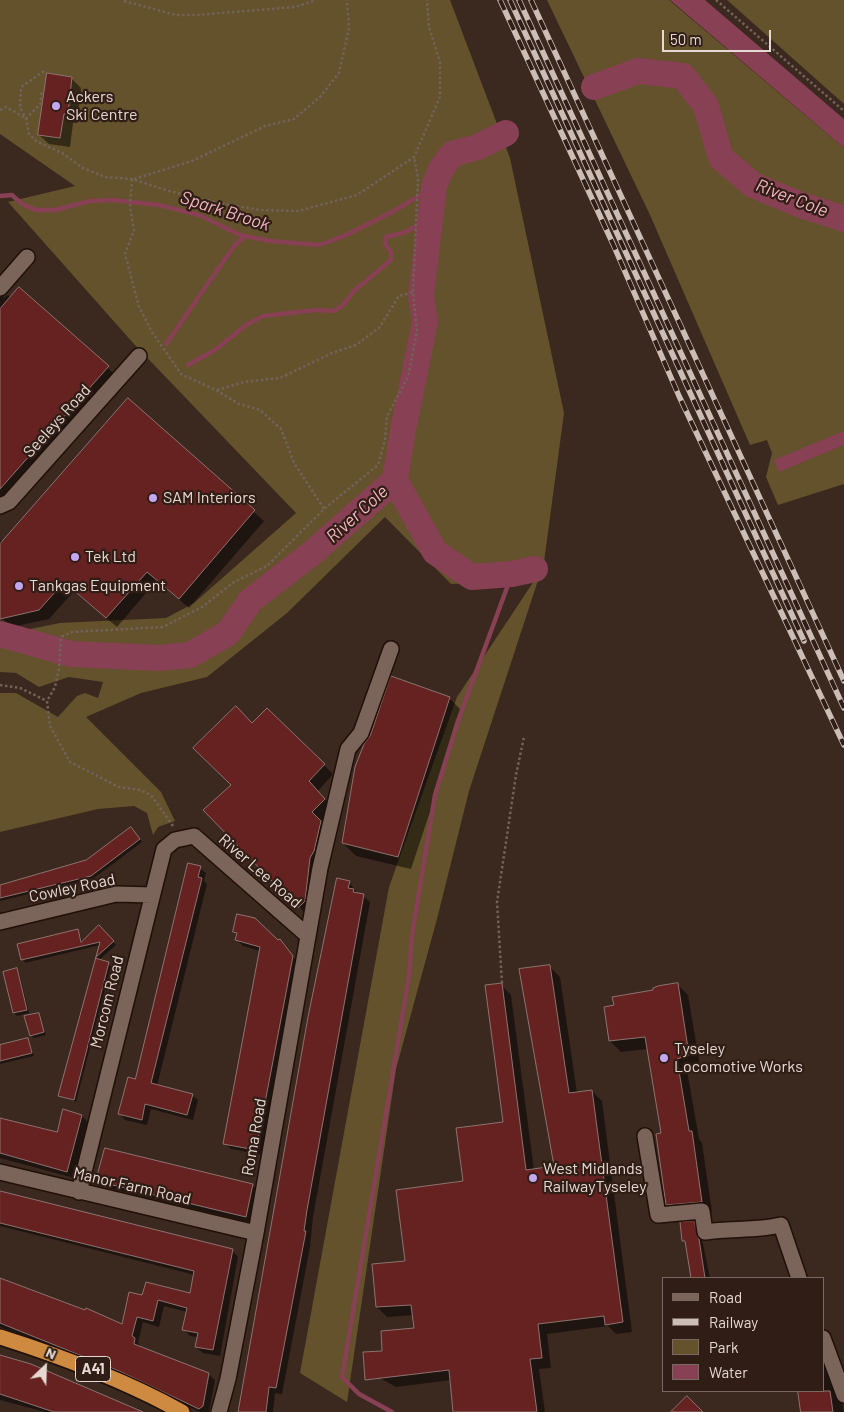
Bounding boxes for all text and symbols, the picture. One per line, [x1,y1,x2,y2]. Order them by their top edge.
scale bar [664,20,773,52]
text: 50 m [670,30,702,48]
place label: Ackers Ski Centre [66,87,138,125]
marker: Ackers Ski Centre [50,100,62,112]
water label: River Cole [753,174,831,222]
water label: Spark Brook [177,186,273,236]
street label: Seeleys Road [19,381,95,461]
water label: River Cole [322,481,392,547]
place label: SAM Interiors [163,488,256,508]
marker: SAM Interiors [147,492,159,504]
place label: Tek Ltd [85,547,136,567]
marker: Tek Ltd [69,551,81,563]
place label: Tankgas Equipment [29,576,166,596]
marker: Tankgas Equipment [13,580,25,592]
street label: River Lee Road [215,830,305,912]
street label: Cowley Road [27,870,117,906]
street label: Morcom Road [86,954,128,1050]
place label: Tyseley Locomotive Works [674,1039,803,1077]
marker: Tyseley Locomotive Works [658,1052,670,1064]
street label: Roma Road [238,1097,270,1177]
place label: West Midlands RailwayTyseley [543,1159,647,1197]
street label: Manor Farm Road [71,1163,193,1209]
marker: West Midlands RailwayTyseley [527,1172,539,1184]
legend [662,1277,824,1392]
text: Road [709,1288,742,1306]
text: Railway [709,1313,758,1331]
text: Park [709,1338,738,1356]
north arrow [20,1342,70,1392]
text: N [44,1343,59,1362]
road number: A41 [76,1356,110,1382]
text: Water [709,1363,748,1381]

